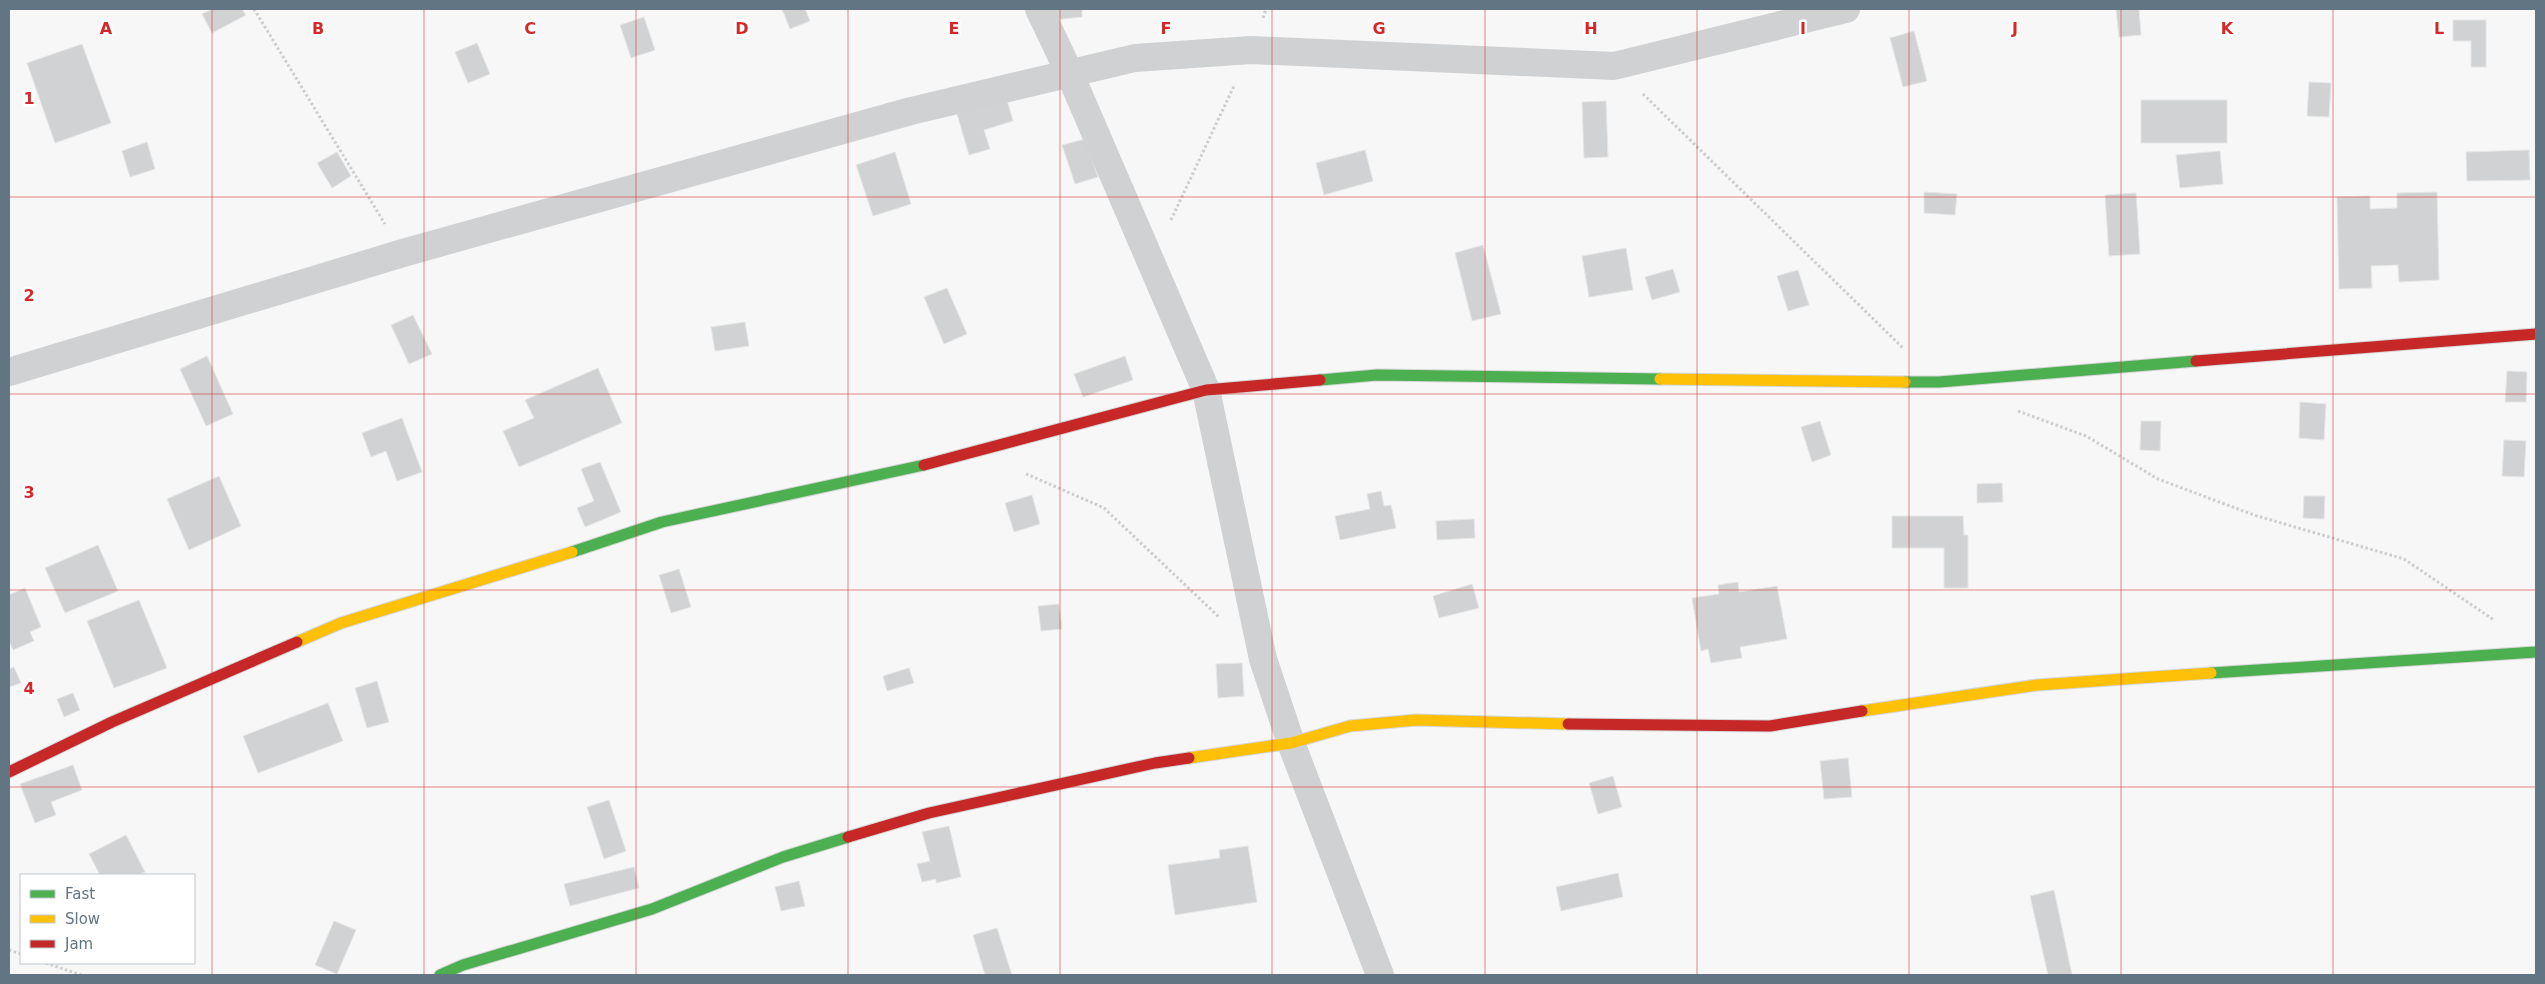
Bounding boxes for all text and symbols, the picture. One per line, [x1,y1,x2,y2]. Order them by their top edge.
text: A [100,19,113,38]
text: B [312,19,324,38]
text: C [524,19,536,38]
text: D [735,19,749,38]
text: E [949,19,959,38]
text: F [1161,19,1171,38]
text: G [1372,19,1386,38]
text: H [1584,19,1598,38]
text: I [1800,19,1806,38]
text: J [2011,19,2018,38]
text: K [2221,19,2234,38]
text: L [2434,19,2444,38]
text: 1 [23,89,35,108]
text: 2 [23,286,35,305]
text: 3 [23,483,35,502]
text: 4 [23,679,35,698]
legend [20,874,195,964]
text: Fast [65,885,95,903]
text: Slow [65,910,100,928]
text: Jam [64,935,93,953]

